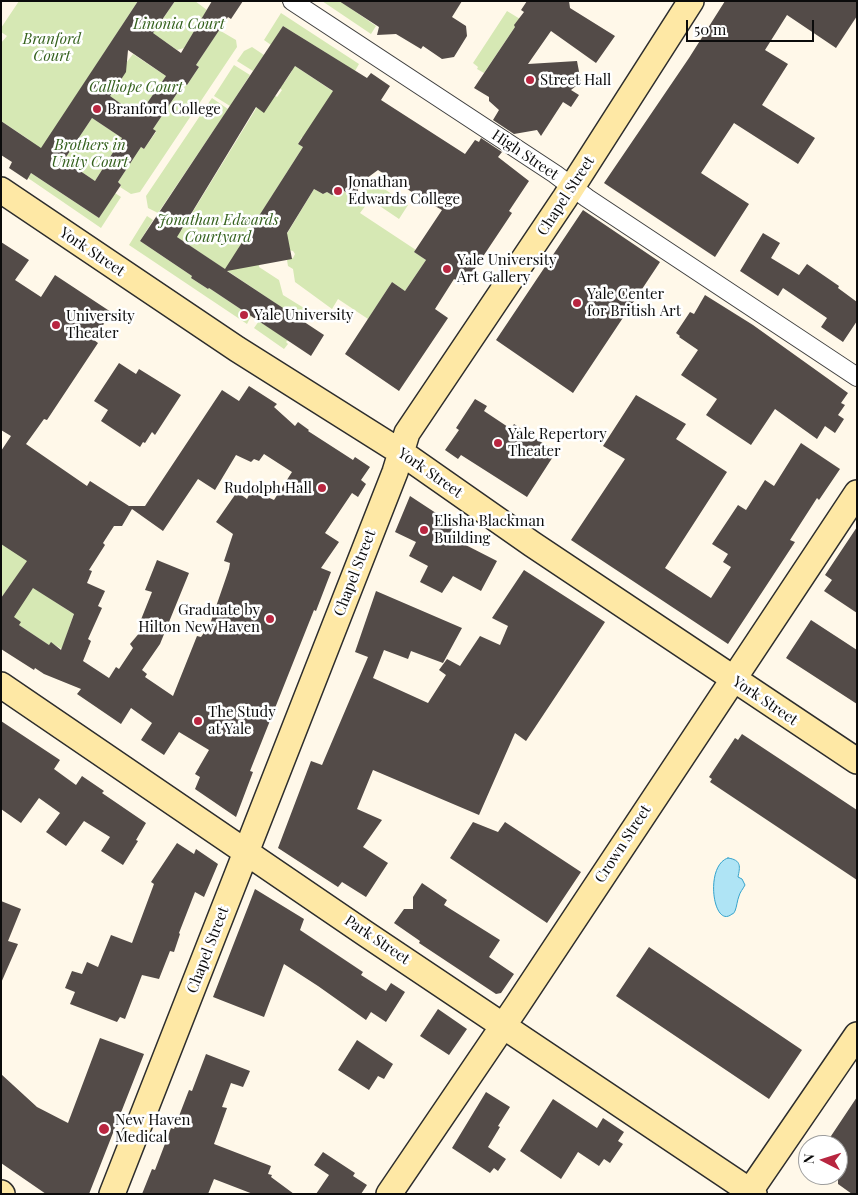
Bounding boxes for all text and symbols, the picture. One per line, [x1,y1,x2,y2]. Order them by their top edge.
scale bar [688,10,816,42]
park label: Linonia Court [133,15,225,33]
text: 50 m [694,19,726,39]
park label: Branford Court [23,30,81,65]
place label: Street Hall [540,71,611,89]
marker: Street Hall [524,74,536,86]
park label: Calliope Court [89,78,183,96]
place label: Branford College [107,100,221,118]
marker: Branford College [91,103,103,115]
street label: High Street [488,126,562,184]
park label: Brothers in Unity Court [52,136,128,171]
street label: Chapel Street [534,153,598,239]
place label: Jonathan Edwards College [348,173,460,208]
marker: Jonathan Edwards College [332,185,344,197]
park label: Jonathan Edwards Courtyard [157,211,279,246]
street label: York Street [56,224,128,280]
place label: Yale University Art Gallery [457,251,557,286]
marker: Yale University Art Gallery [441,263,453,275]
place label: Yale Center for British Art [587,285,681,320]
marker: Yale Center for British Art [571,297,583,309]
place label: Yale University [254,306,354,324]
place label: University Theater [66,307,135,342]
marker: Yale University [238,309,250,321]
marker: University Theater [50,319,62,331]
place label: Yale Repertory Theater [508,425,607,460]
marker: Yale Repertory Theater [492,437,504,449]
street label: York Street [394,444,466,502]
place label: Rudolph Hall [224,479,312,497]
marker: Rudolph Hall [316,482,328,494]
place label: Elisha Blackman Building [434,512,545,547]
marker: Elisha Blackman Building [418,524,430,536]
street label: Chapel Street [330,527,380,619]
place label: Graduate by Hilton New Haven [138,601,260,636]
marker: Graduate by Hilton New Haven [264,613,276,625]
street label: York Street [729,673,801,729]
place label: The Study at Yale [208,703,276,738]
marker: The Study at Yale [192,715,204,727]
street label: Crown Street [591,802,655,886]
street label: Chapel Street [183,904,233,996]
street label: Park Street [341,912,413,968]
place label: New Haven Medical [115,1111,191,1146]
marker: New Haven Medical [97,1122,111,1136]
north arrow [798,1135,848,1185]
text: N [799,1153,818,1165]

